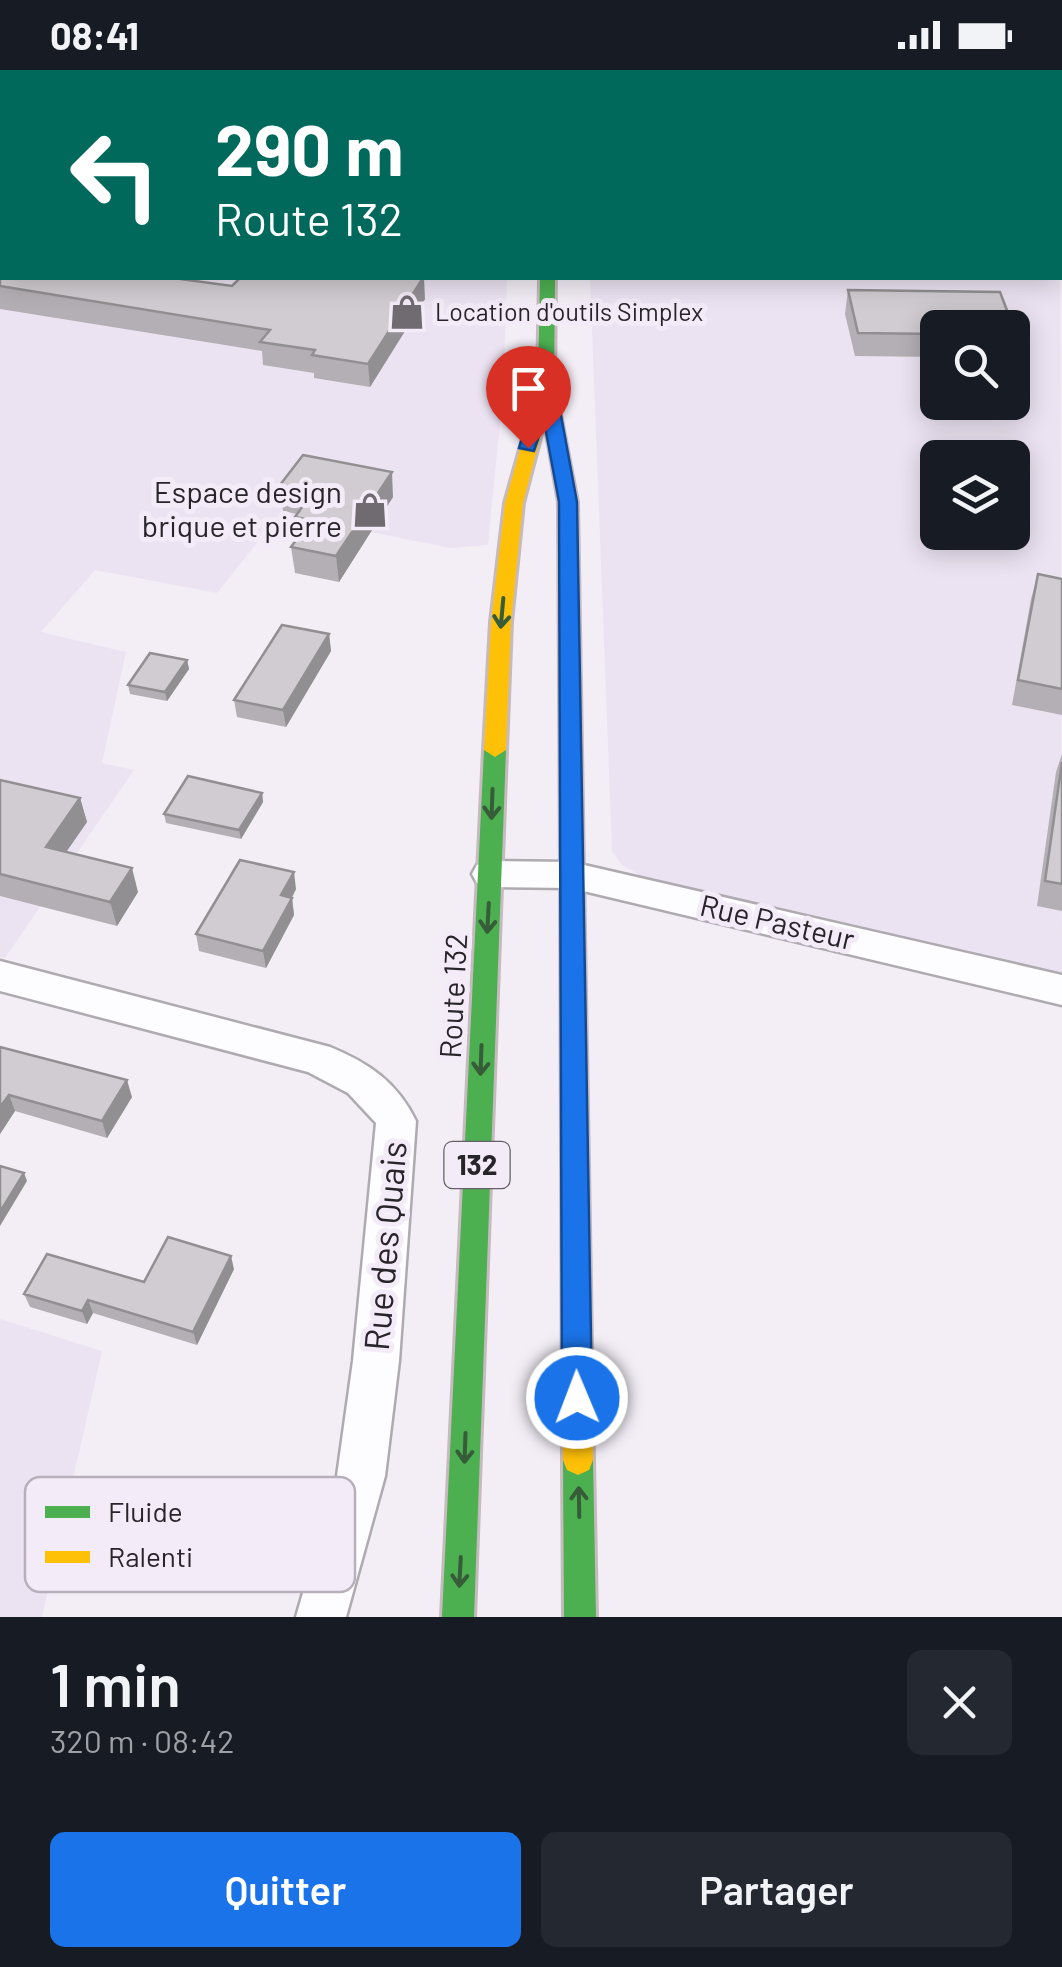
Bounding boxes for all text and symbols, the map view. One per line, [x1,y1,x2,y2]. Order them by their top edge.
text: 08:41 [50,12,139,58]
text: 290 m [215,106,404,190]
icon: left [50,110,180,240]
text: Route 132 [215,191,403,245]
shop icon: Location d'outils Simplex [388,293,426,331]
place label: Location d'outils Simplex [435,296,703,326]
map controls [920,310,1030,550]
button: search [920,310,1030,420]
pin [486,346,571,449]
icon: arrive [501,361,556,416]
button: layers [920,440,1030,550]
place label: Espace design brique et pierre [142,473,342,543]
shop icon: Espace design brique et pierre [351,491,389,529]
one-way arrow [492,597,511,629]
one-way arrow [483,787,502,819]
street label: Rue Pasteur [697,886,858,956]
one-way arrow [478,901,497,933]
street label: Route 132 [431,932,473,1059]
one-way arrow [472,1043,491,1075]
street label: Rue des Quais [354,1140,414,1352]
road number: 132 [444,1142,510,1188]
position arrow [525,1346,629,1450]
one-way arrow [455,1431,474,1463]
legend [25,1477,355,1592]
one-way arrow [569,1487,588,1519]
text: Fluide [108,1494,183,1528]
text: Ralenti [108,1539,193,1573]
one-way arrow [450,1556,469,1588]
text: 1 min [50,1647,181,1719]
button: close [907,1650,1012,1755]
text: 320 m · 08:42 [50,1721,234,1759]
button: Quitter [50,1832,521,1947]
button: Partager [541,1832,1012,1947]

